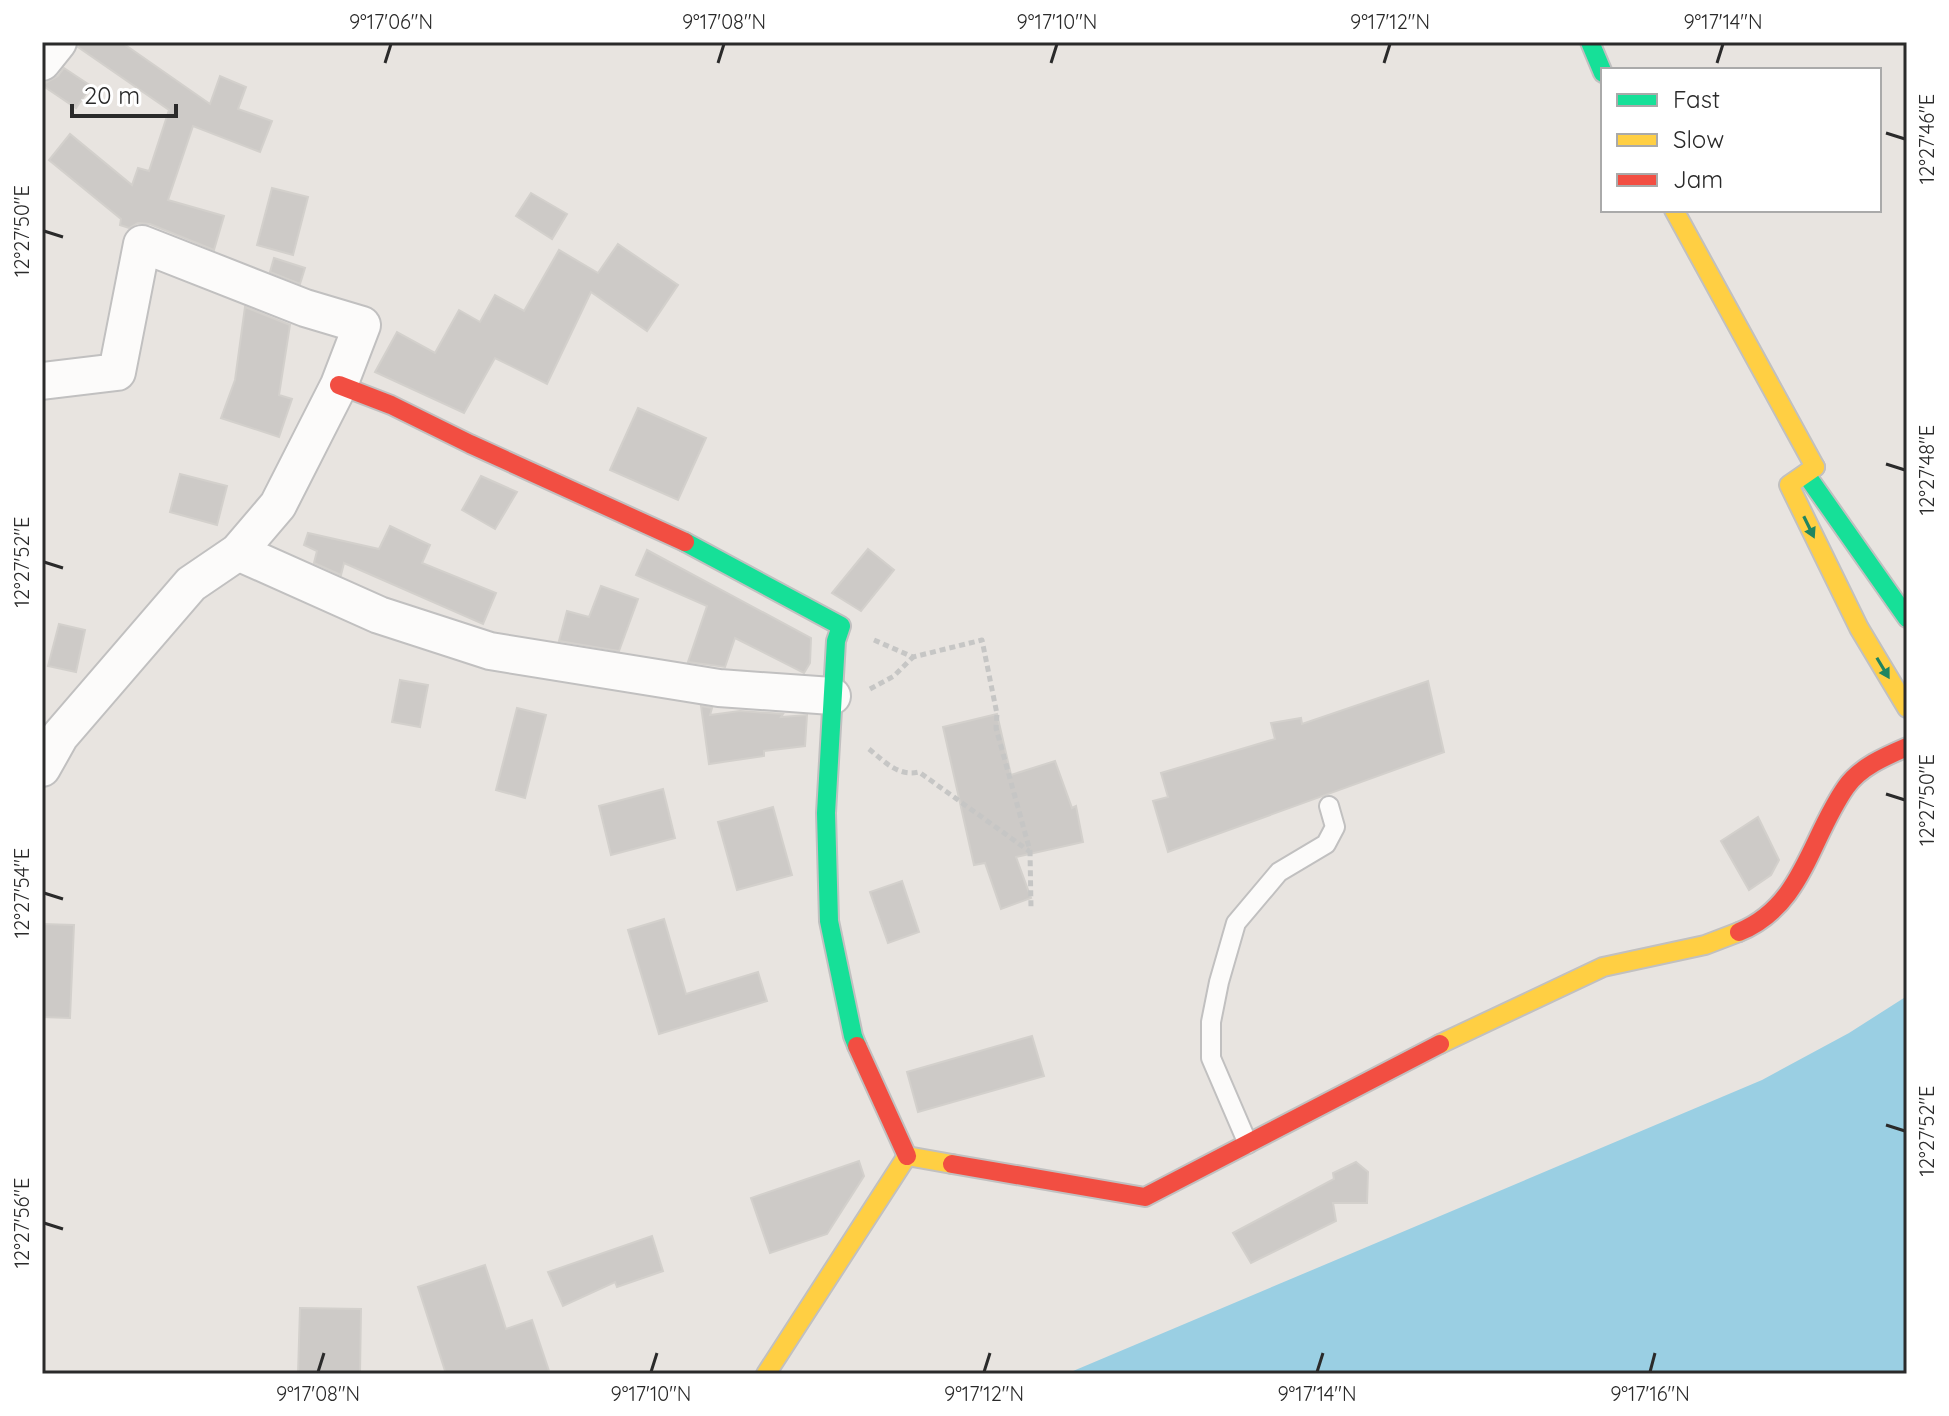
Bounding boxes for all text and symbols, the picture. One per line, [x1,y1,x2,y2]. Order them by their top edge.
text: 9°17'06"N [349,9,433,34]
text: 9°17'08"N [682,9,766,34]
text: 9°17'10"N [1017,9,1097,34]
text: 9°17'12"N [1350,9,1430,34]
text: 9°17'14"N [1683,9,1763,34]
scale bar [72,68,176,118]
legend [1601,68,1881,212]
text: 20 m [84,80,140,110]
text: Fast [1673,84,1720,114]
text: 12°27'46"E [1914,94,1939,184]
text: Slow [1673,124,1724,154]
text: Jam [1673,164,1723,194]
text: 12°27'50"E [9,185,34,277]
text: 12°27'48"E [1914,425,1939,515]
one-way arrow [1803,515,1816,538]
text: 12°27'52"E [9,517,34,607]
one-way arrow [1876,657,1890,679]
text: 12°27'50"E [1914,754,1939,846]
text: 12°27'54"E [9,848,34,938]
text: 12°27'52"E [1914,1086,1939,1176]
text: 12°27'56"E [9,1178,34,1268]
text: 9°17'08"N [276,1381,360,1406]
text: 9°17'10"N [611,1381,691,1406]
text: 9°17'12"N [944,1381,1024,1406]
text: 9°17'14"N [1277,1381,1357,1406]
text: 9°17'16"N [1610,1381,1690,1406]

